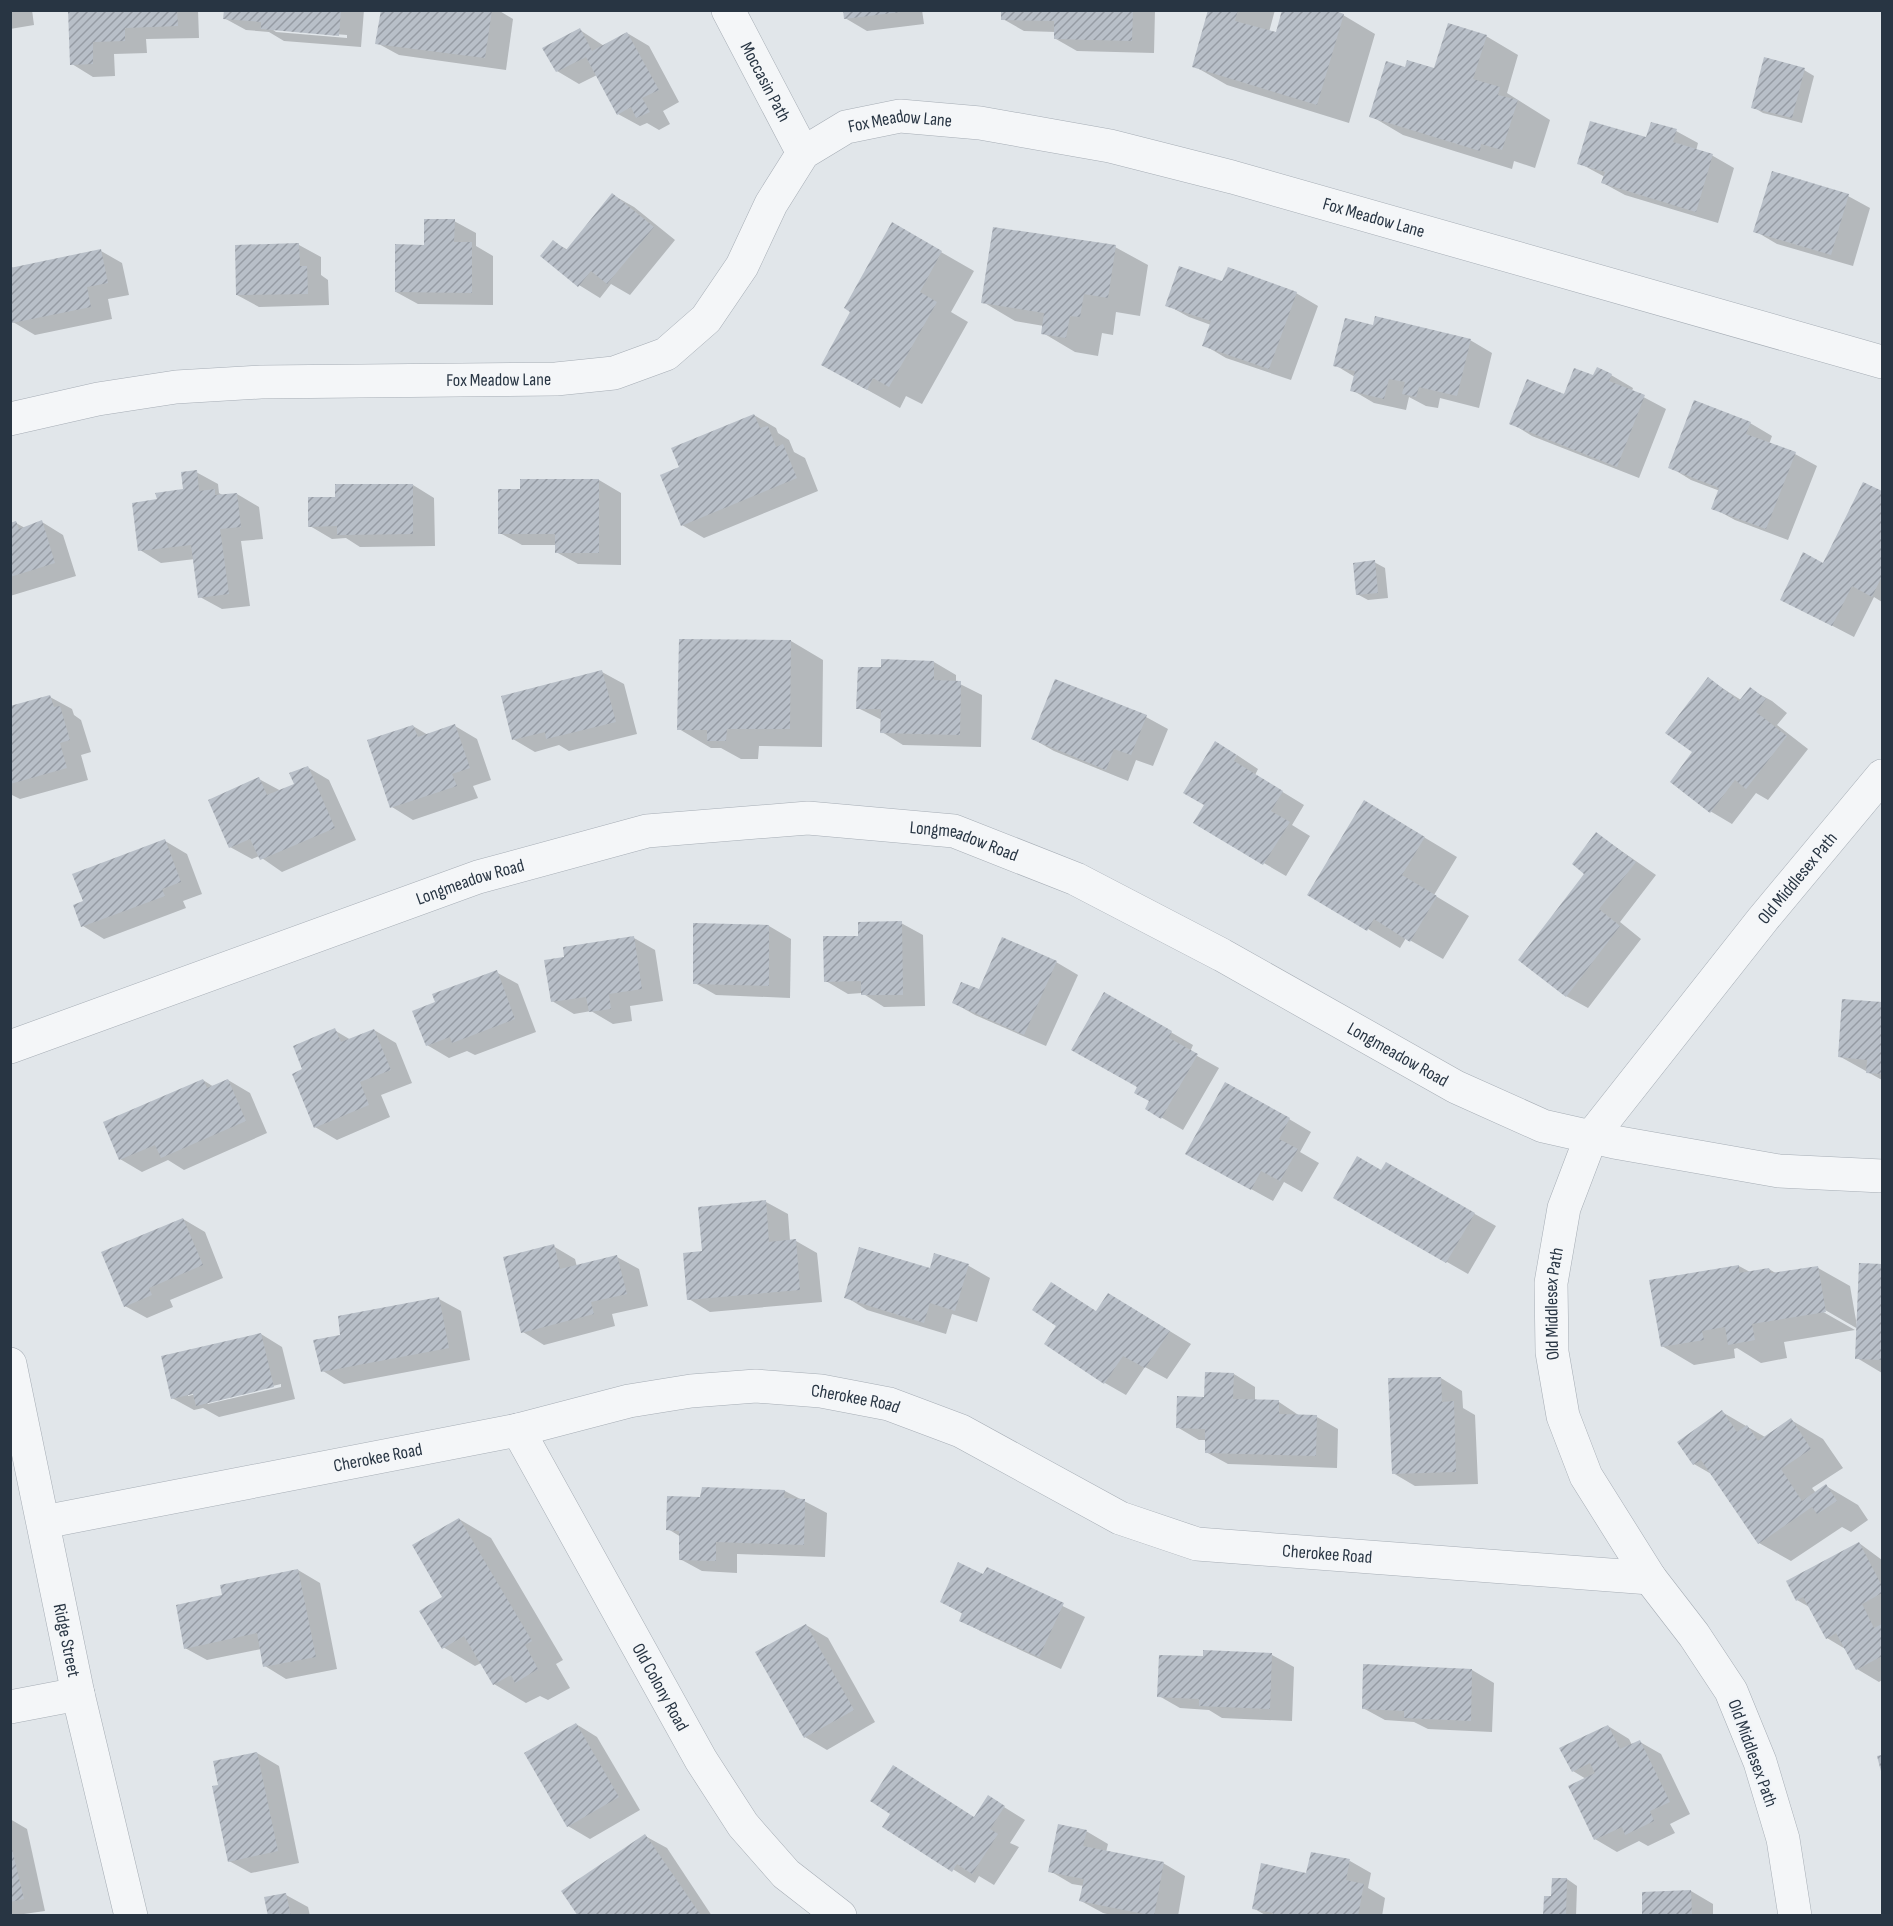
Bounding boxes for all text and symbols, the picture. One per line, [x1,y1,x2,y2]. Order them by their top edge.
street label: Moccasin Path [736,38,795,125]
street label: Fox Meadow Lane [846,106,953,137]
street label: Fox Meadow Lane [1320,193,1427,242]
street label: Fox Meadow Lane [446,369,551,391]
street label: Longmeadow Road [909,817,1021,866]
street label: Old Middlesex Path [1753,828,1842,928]
street label: Longmeadow Road [413,855,527,910]
street label: Longmeadow Road [1344,1018,1452,1092]
street label: Old Middlesex Path [1541,1246,1568,1362]
street label: Cherokee Road [810,1380,903,1418]
street label: Cherokee Road [332,1439,424,1477]
street label: Cherokee Road [1282,1540,1373,1568]
street label: Ridge Street [49,1602,84,1679]
street label: Old Colony Road [627,1640,693,1735]
street label: Old Middlesex Path [1723,1697,1782,1810]

